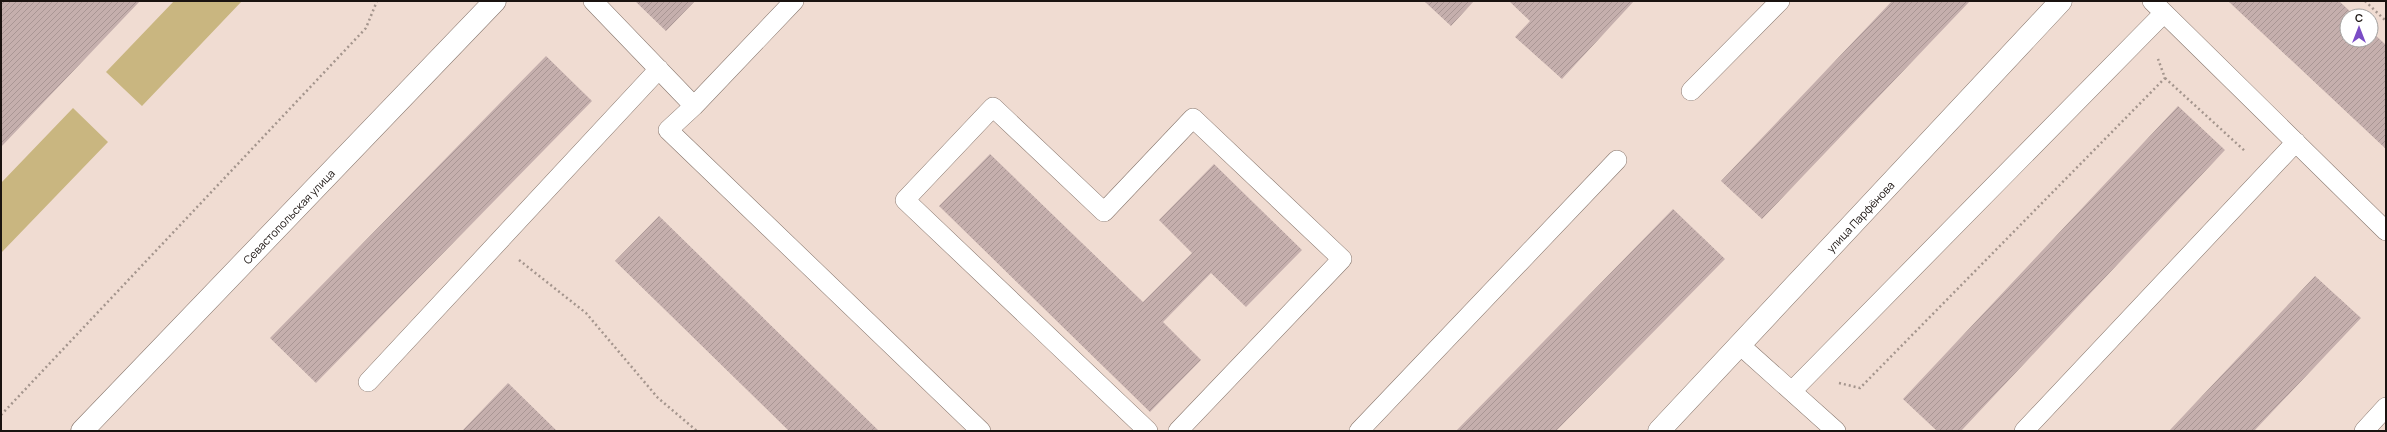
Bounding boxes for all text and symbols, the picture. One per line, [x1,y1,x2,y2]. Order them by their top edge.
north arrow [2339,8,2379,48]
text: С [2355,10,2363,25]
street label: Севастопольская улица [239,165,338,267]
street label: улица Парфёнова [1823,177,1897,255]

